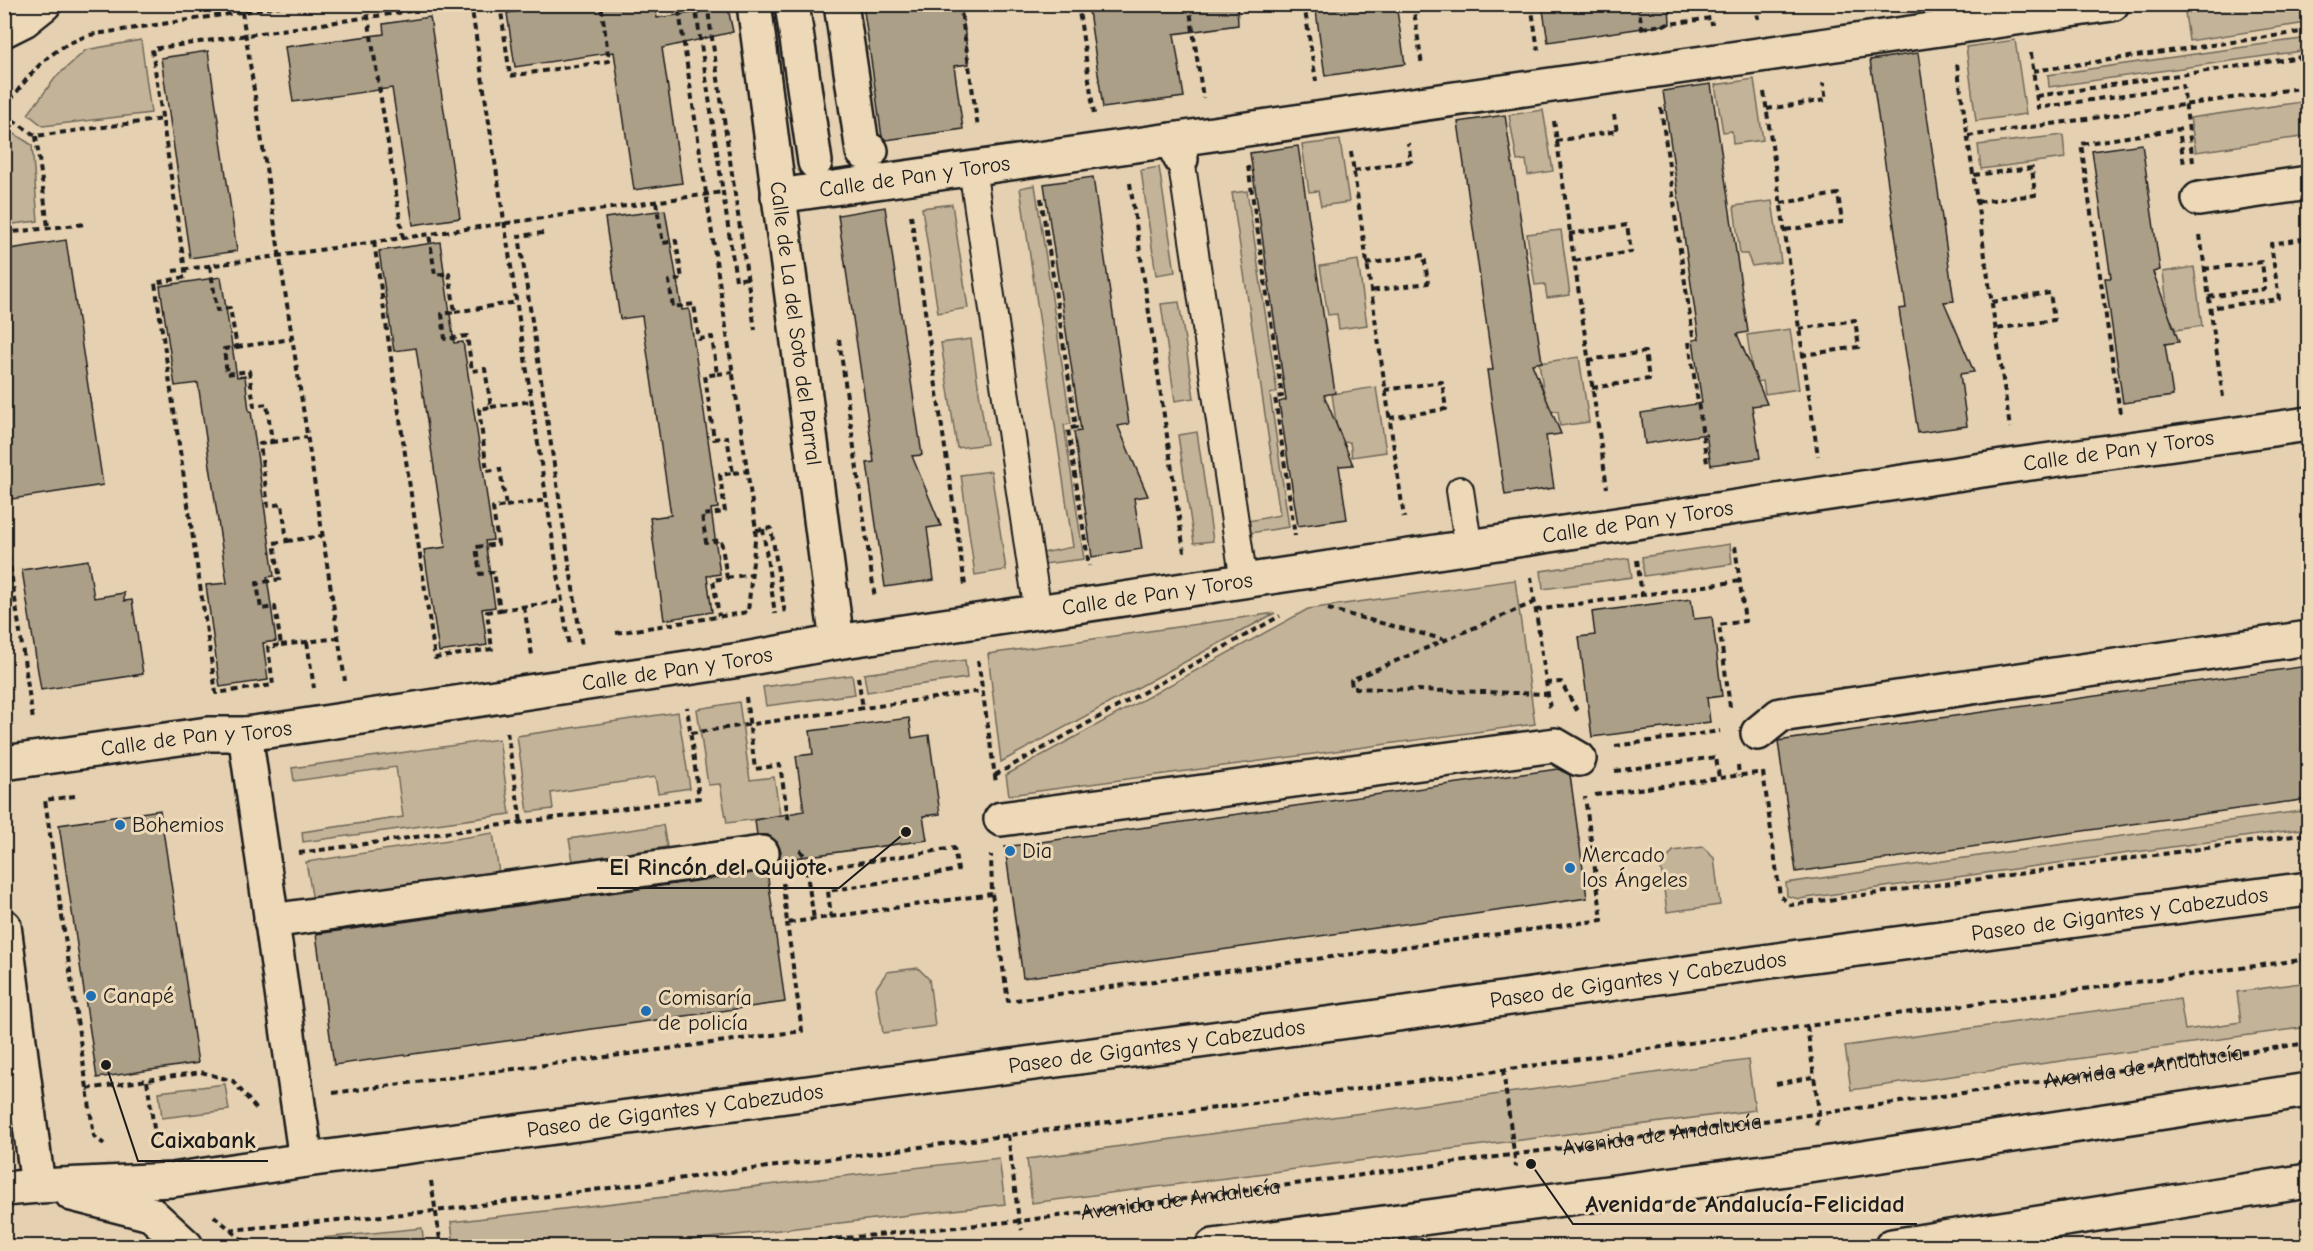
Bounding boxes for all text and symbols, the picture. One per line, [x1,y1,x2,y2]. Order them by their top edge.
street label: Calle de Pan y Toros [817,150,1012,203]
street label: Calle de La del Soto del Parral [764,180,827,467]
street label: Calle de Pan y Toros [2021,424,2216,477]
street label: Calle de Pan y Toros [1541,495,1735,549]
street label: Calle de Pan y Toros [1060,567,1254,621]
street label: Calle de Pan y Toros [580,641,775,697]
street label: Calle de Pan y Toros [99,715,294,762]
place label: Bohemios [132,812,224,838]
marker: Bohemios [113,818,127,832]
place label: Dia [1022,838,1052,864]
place label: Mercado los Ángeles [1582,842,1687,893]
marker: Dia [1003,844,1017,858]
callout: El Rincón del Quijote [597,846,839,888]
text: El Rincón del Quijote [609,853,827,881]
marker: Mercado los Ángeles [1563,861,1577,875]
street label: Paseo de Gigantes y Cabezudos [1970,881,2270,947]
street label: Paseo de Gigantes y Cabezudos [1488,946,1788,1014]
place label: Canapé [103,983,174,1009]
place label: Comisaría de policía [658,985,752,1036]
marker: Canapé [84,989,98,1003]
marker: Comisaría de policía [639,1004,653,1018]
street label: Paseo de Gigantes y Cabezudos [1007,1014,1307,1079]
street label: Avenida de Andalucía [2042,1040,2245,1094]
street label: Paseo de Gigantes y Cabezudos [525,1078,825,1143]
street label: Avenida de Andalucía [1561,1108,1763,1161]
callout: Caixabank [138,1119,268,1161]
text: Caixabank [150,1126,256,1154]
street label: Avenida de Andalucía [1079,1173,1282,1226]
callout: Avenida de Andalucía-Felicidad [1573,1182,1917,1224]
text: Avenida de Andalucía-Felicidad [1585,1190,1905,1218]

